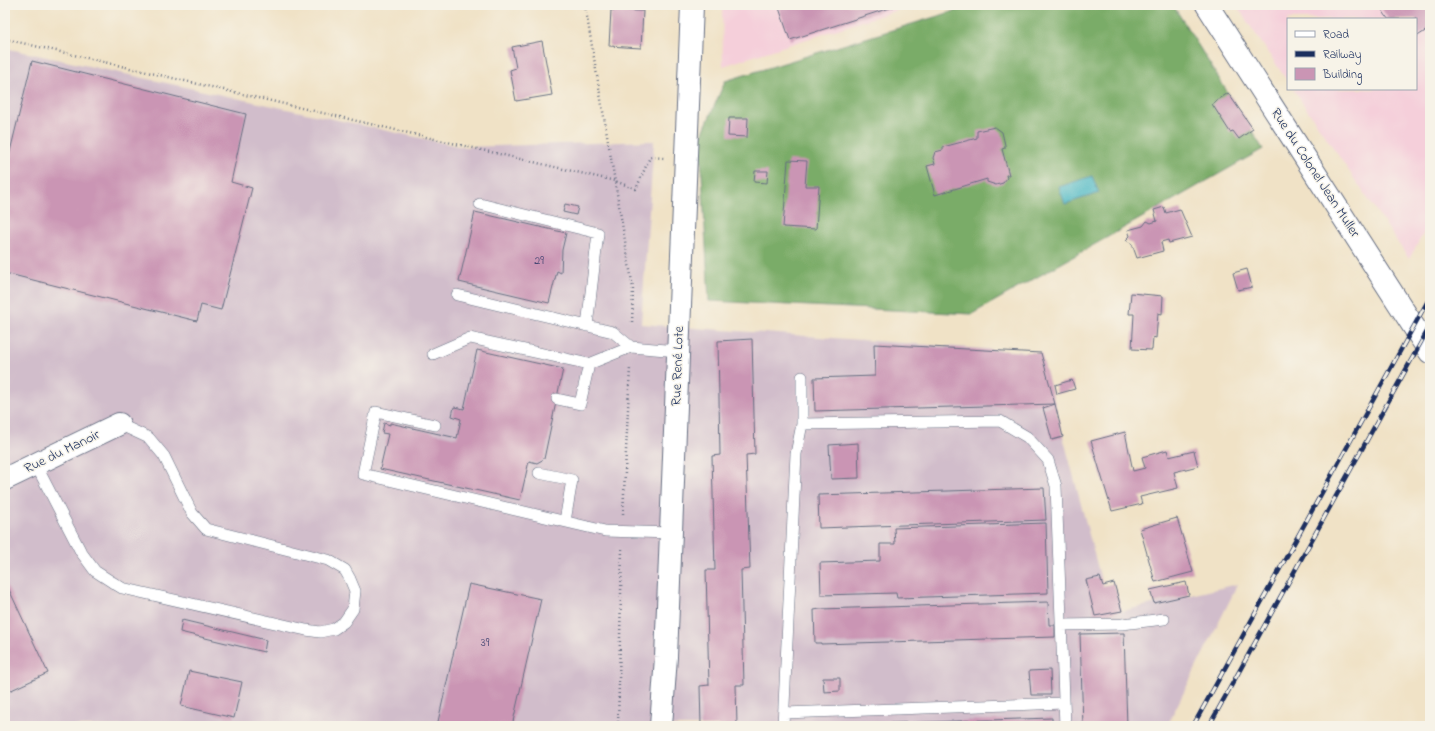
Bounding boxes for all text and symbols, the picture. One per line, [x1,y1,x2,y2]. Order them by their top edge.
legend [1287,18,1417,90]
text: Road [1323,26,1349,44]
text: Railway [1323,46,1362,65]
text: Building [1322,66,1362,85]
street label: Rue du Colonel Jean Muller [1265,104,1365,243]
house number: 29 [534,252,544,270]
street label: Rue René Lote [666,325,690,406]
street label: Rue du Manoir [21,424,104,479]
house number: 39 [481,634,490,652]

